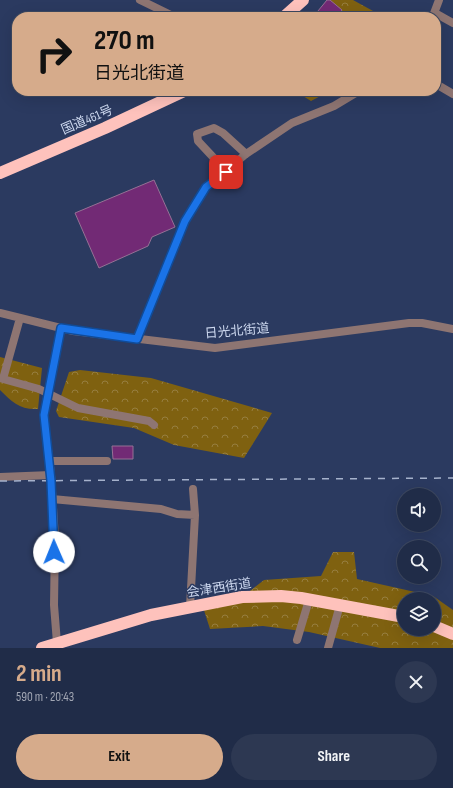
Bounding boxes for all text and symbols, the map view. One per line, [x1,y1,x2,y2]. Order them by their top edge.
text: 270 m [94,24,155,57]
icon: right [28,28,80,80]
text: 日光北街道 [94,63,184,84]
street label: 国道461号 [59,102,115,138]
pin [209,155,243,189]
icon: arrive [215,161,237,183]
street label: 日光北街道 [204,320,270,342]
map controls [397,488,441,636]
button: sound [397,488,441,532]
position arrow [33,531,75,573]
button: search [397,540,441,584]
street label: 会津西街道 [186,575,252,601]
button: layers [397,592,441,636]
text: 2 min [16,659,62,688]
button: close [395,661,437,703]
text: 590 m · 20:43 [16,689,74,705]
button: Exit [16,734,223,780]
button: Share [231,734,437,780]

